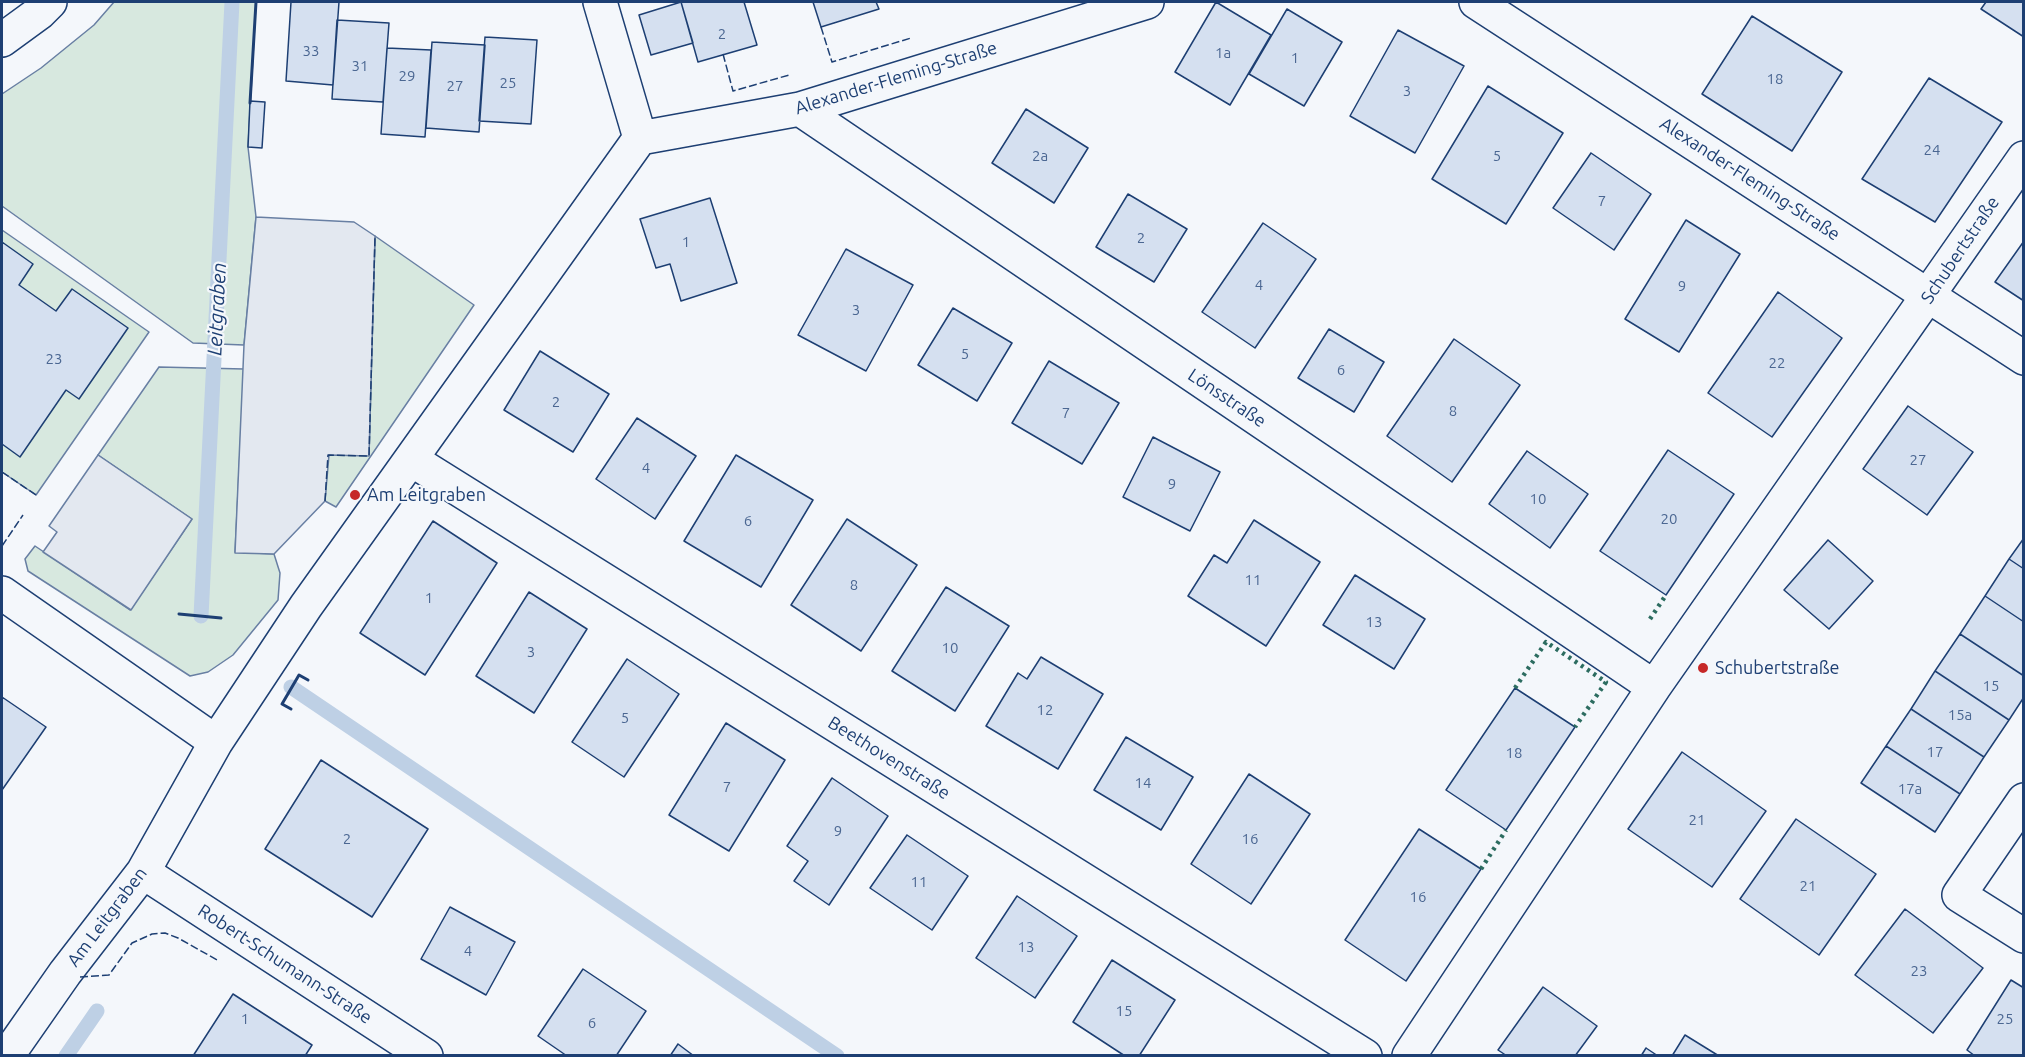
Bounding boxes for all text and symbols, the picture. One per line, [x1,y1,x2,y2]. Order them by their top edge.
house number: 2 [718,25,726,43]
street label: Alexander-Fleming-Straße [792,37,1000,119]
house number: 33 [303,42,319,60]
house number: 1a [1215,44,1231,62]
house number: 1 [1291,49,1299,67]
house number: 31 [352,57,368,75]
house number: 29 [399,67,415,85]
house number: 18 [1767,70,1783,88]
house number: 25 [500,74,516,92]
house number: 27 [447,77,463,95]
house number: 3 [1403,82,1411,100]
street label: Alexander-Fleming-Straße [1656,113,1844,245]
house number: 24 [1924,141,1940,159]
house number: 2a [1032,147,1048,165]
house number: 5 [1493,147,1501,165]
house number: 7 [1598,192,1606,210]
street label: Schubertstraße [1916,192,2004,308]
house number: 2 [1137,229,1145,247]
house number: 1 [682,233,690,251]
water label: Leitgraben [203,262,231,356]
house number: 4 [1255,276,1263,294]
house number: 9 [1678,277,1686,295]
house number: 3 [852,301,860,319]
house number: 5 [961,345,969,363]
house number: 23 [46,350,62,368]
house number: 22 [1769,354,1785,372]
house number: 6 [1337,361,1345,379]
street label: Lönsstraße [1184,364,1270,432]
house number: 2 [552,393,560,411]
house number: 8 [1449,402,1457,420]
house number: 7 [1062,404,1070,422]
house number: 27 [1910,451,1926,469]
house number: 4 [642,459,650,477]
house number: 9 [1168,475,1176,493]
place label: Am Leitgraben [367,484,486,506]
marker: Am Leitgraben [348,488,362,502]
house number: 10 [1530,490,1546,508]
house number: 20 [1661,510,1677,528]
house number: 6 [744,512,752,530]
house number: 11 [1245,571,1261,589]
house number: 8 [850,576,858,594]
house number: 1 [425,589,433,607]
house number: 13 [1366,613,1382,631]
house number: 10 [942,639,958,657]
house number: 3 [527,643,535,661]
place label: Schubertstraße [1715,657,1839,679]
marker: Schubertstraße [1696,661,1710,675]
house number: 15 [1983,677,1999,695]
house number: 12 [1037,701,1053,719]
house number: 15a [1948,706,1972,724]
house number: 5 [621,709,629,727]
street label: Beethovenstraße [824,712,954,804]
house number: 17 [1927,743,1943,761]
house number: 18 [1506,744,1522,762]
house number: 14 [1135,774,1151,792]
house number: 7 [723,778,731,796]
house number: 17a [1898,780,1922,798]
house number: 21 [1689,811,1705,829]
house number: 9 [834,822,842,840]
house number: 2 [343,830,351,848]
house number: 16 [1242,830,1258,848]
street label: Am Leitgraben [63,863,151,971]
house number: 11 [911,873,927,891]
house number: 21 [1800,877,1816,895]
house number: 16 [1410,888,1426,906]
street label: Robert-Schumann-Straße [194,900,376,1028]
house number: 13 [1018,938,1034,956]
house number: 4 [464,942,472,960]
house number: 23 [1911,962,1927,980]
house number: 15 [1116,1002,1132,1020]
house number: 1 [241,1010,249,1028]
house number: 25 [1997,1010,2013,1028]
house number: 6 [588,1014,596,1032]

